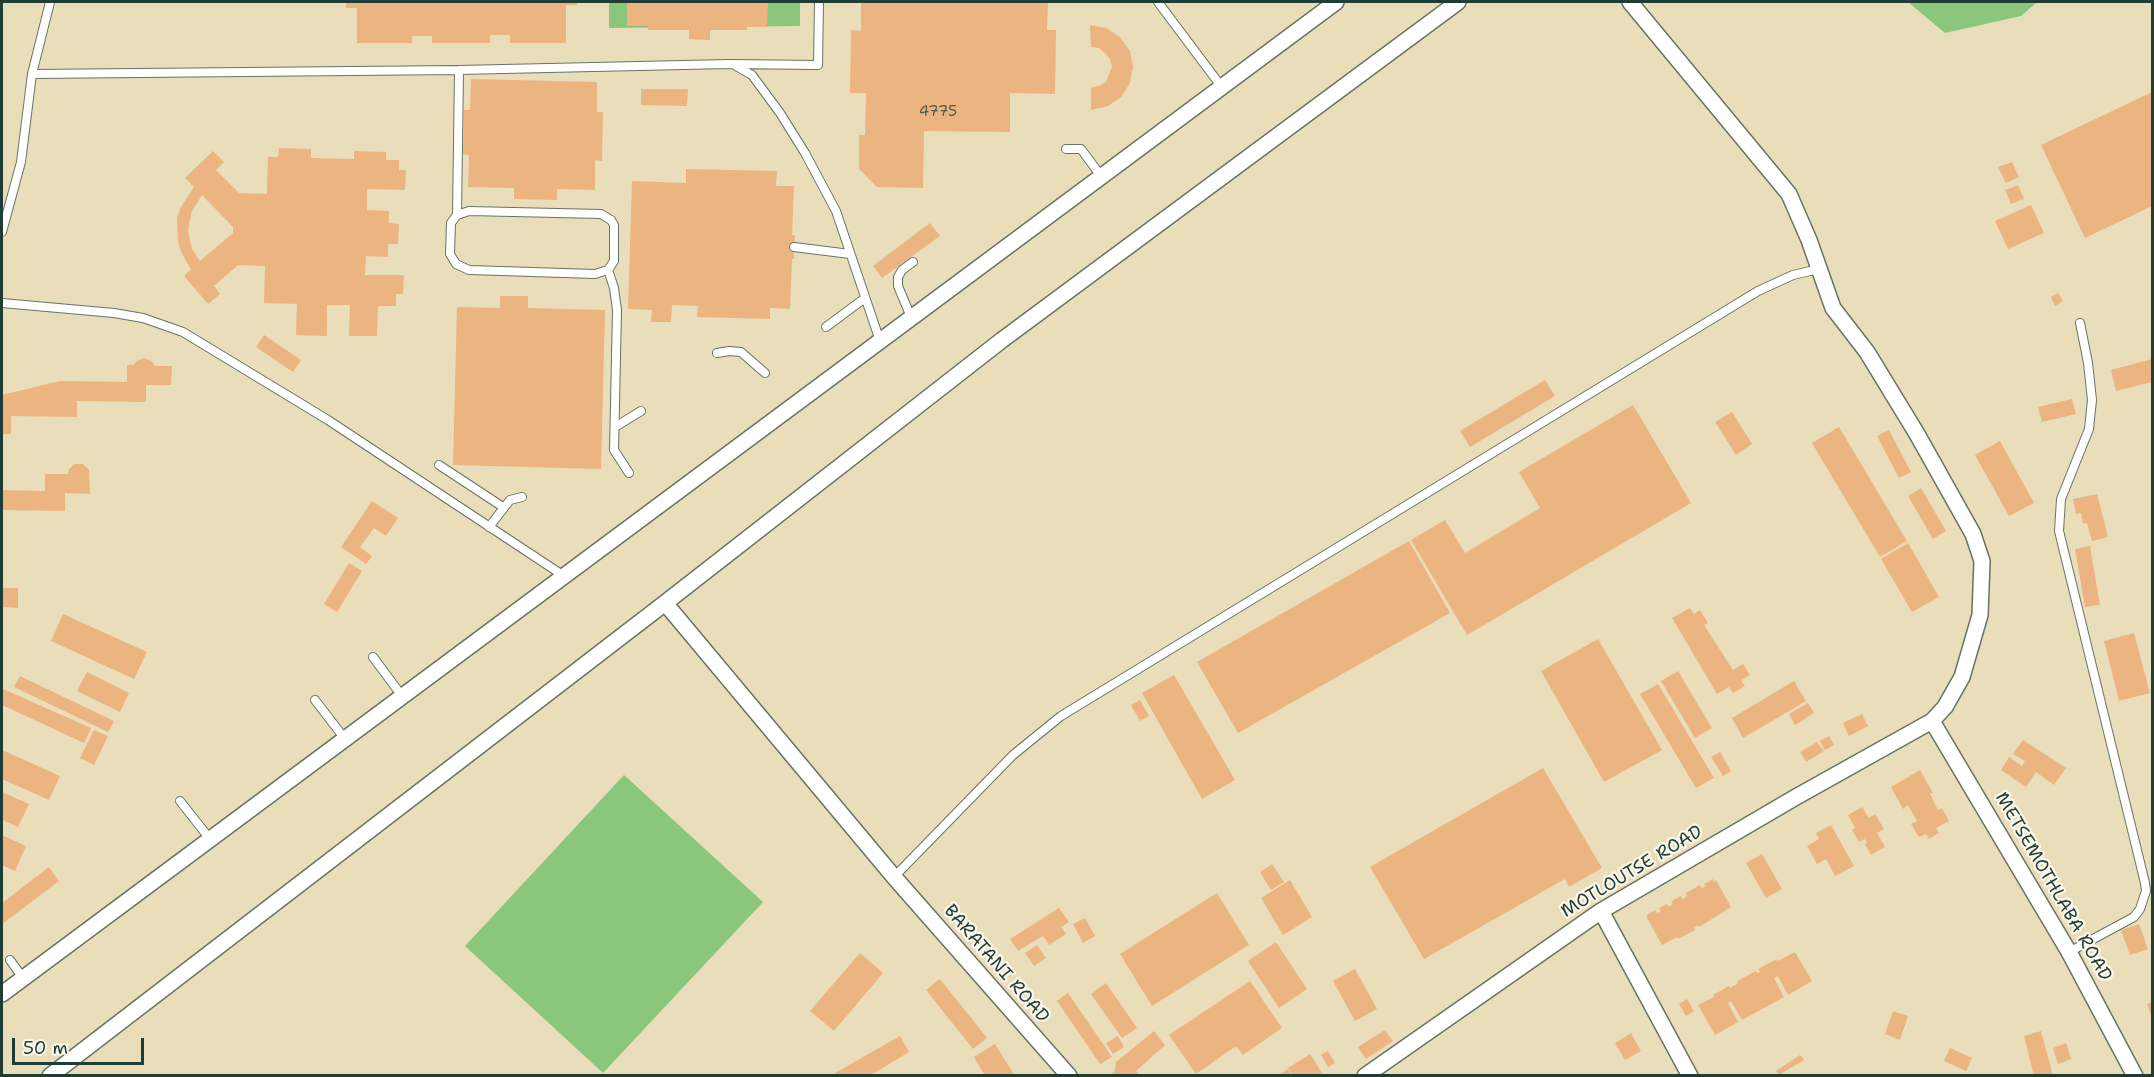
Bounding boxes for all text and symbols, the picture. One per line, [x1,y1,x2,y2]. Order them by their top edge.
house number: 4775 [919,103,957,121]
street label: METSEMOTHLABA ROAD [1990,789,2116,985]
street label: MOTLOUTSE ROAD [1558,821,1706,923]
street label: BARATANI ROAD [939,900,1053,1028]
scale bar [15,1026,147,1064]
text: 50 m [23,1036,68,1060]

